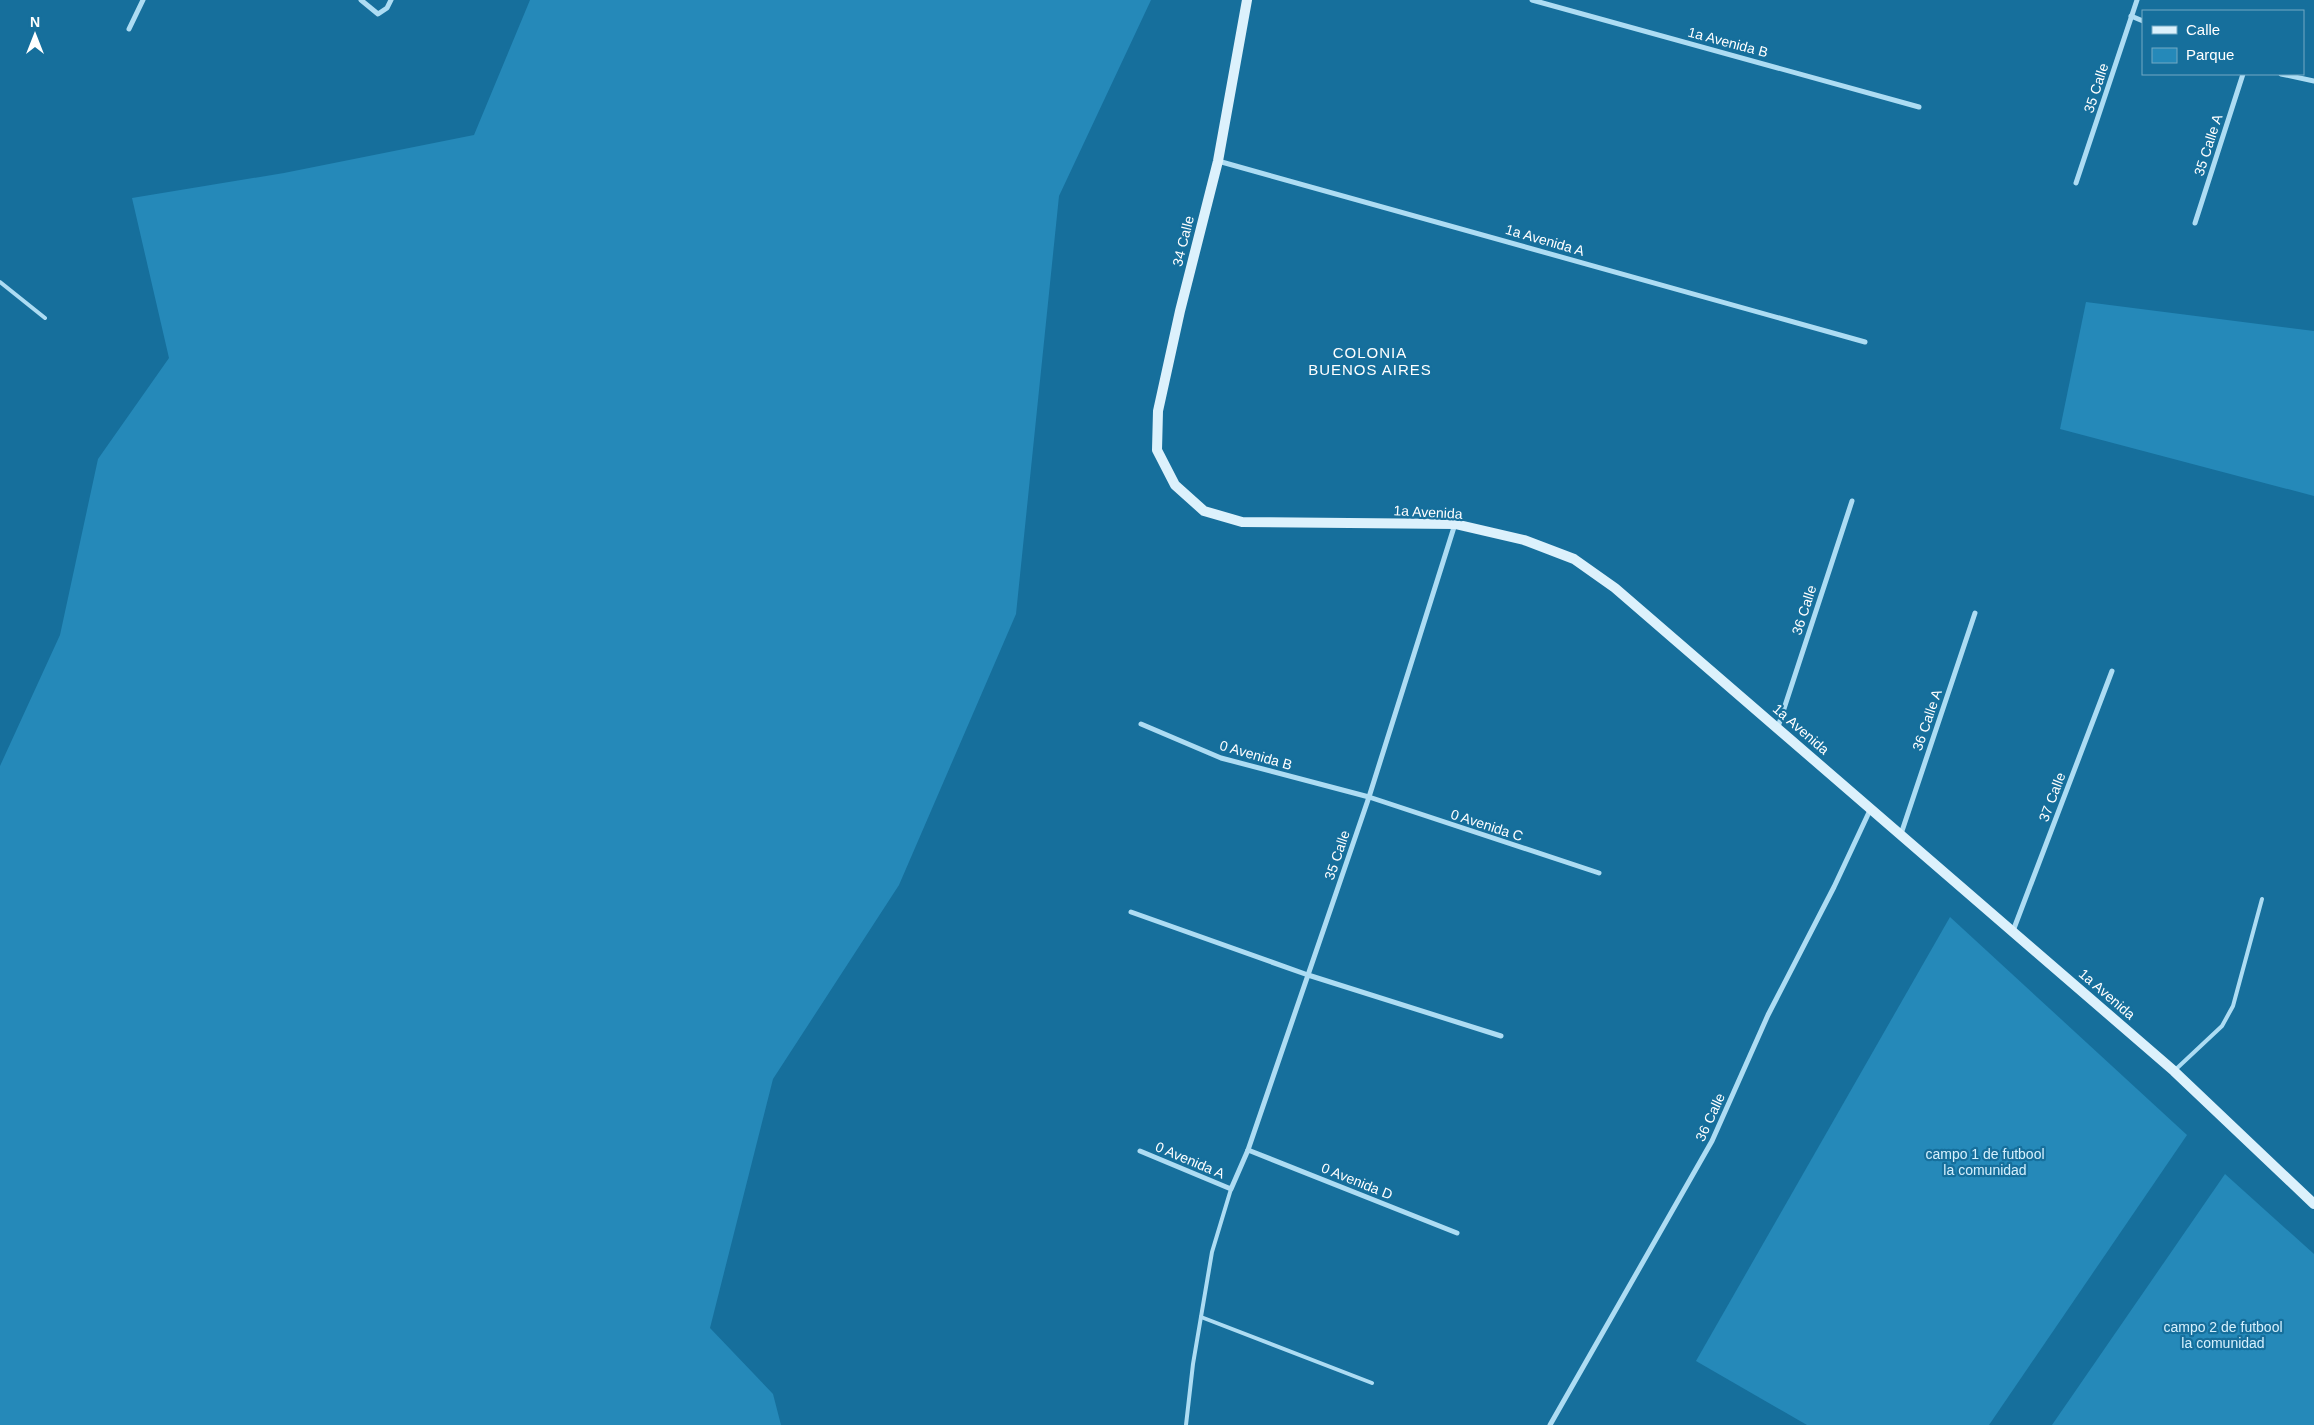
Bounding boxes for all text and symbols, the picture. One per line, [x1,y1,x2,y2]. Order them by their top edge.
north arrow [10,10,60,60]
legend [2142,10,2304,75]
text: N [30,14,40,30]
text: Calle [2186,21,2220,38]
street label: 1a Avenida B [1686,24,1770,60]
text: Parque [2186,46,2234,63]
street label: 35 Calle [2080,61,2112,115]
street label: 35 Calle A [2191,112,2226,178]
street label: 34 Calle [1169,214,1197,268]
street label: 1a Avenida A [1504,221,1587,259]
district label: COLONIA BUENOS AIRES [1308,344,1432,378]
street label: 1a Avenida [1393,502,1463,522]
street label: 36 Calle [1788,583,1820,637]
street label: 36 Calle A [1909,687,1945,753]
street label: 1a Avenida [1770,700,1832,758]
street label: 0 Avenida B [1218,737,1294,773]
street label: 37 Calle [2035,770,2069,824]
street label: 0 Avenida C [1449,806,1525,844]
street label: 35 Calle [1321,828,1353,882]
street label: 1a Avenida [2076,965,2138,1023]
street label: 36 Calle [1692,1090,1728,1144]
street label: 0 Avenida A [1153,1138,1228,1182]
park label: campo 1 de futbool la comunidad [1925,1146,2045,1178]
street label: 0 Avenida D [1319,1159,1395,1203]
park label: campo 2 de futbool la comunidad [2163,1319,2283,1351]

